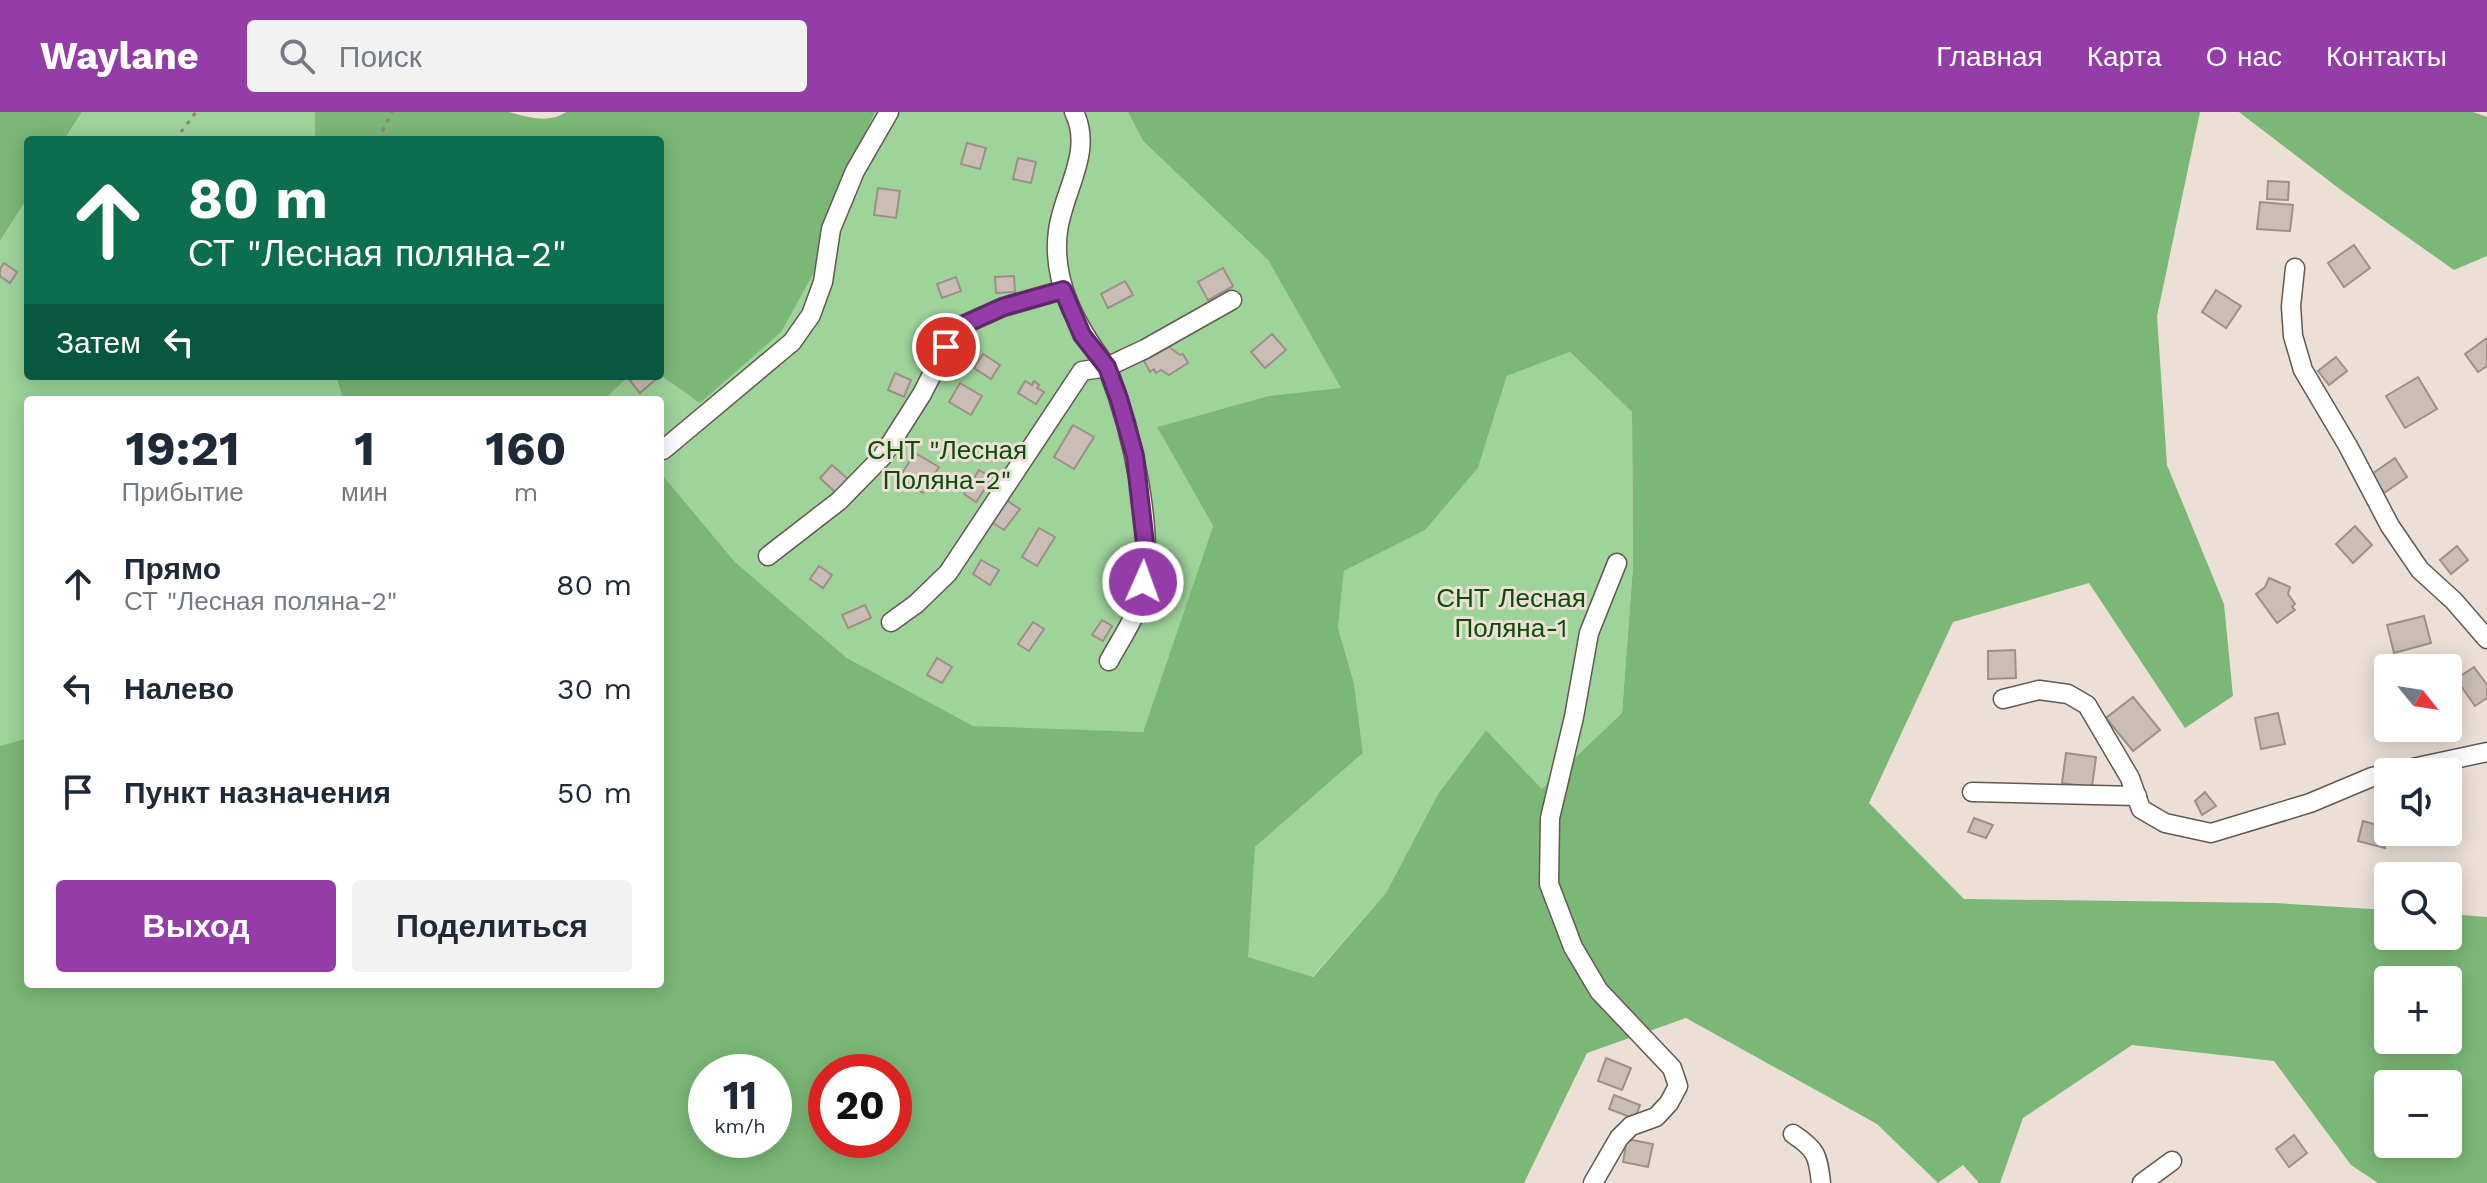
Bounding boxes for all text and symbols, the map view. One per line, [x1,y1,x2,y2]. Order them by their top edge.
search box [247,20,807,92]
text: Waylane [40,34,199,78]
icon: search [275,34,319,78]
text: Поиск [339,39,422,74]
text: Главная [1936,40,2043,73]
text: Карта [2087,40,2162,73]
text: О нас [2206,40,2282,73]
text: Контакты [2326,40,2447,73]
text: 80 m [188,166,328,232]
icon: ahead [56,168,160,272]
text: СТ "Лесная поляна-2" [188,233,566,275]
pin [912,313,980,381]
icon: left [157,320,201,364]
text: Затем [56,325,141,360]
icon: arrive [924,325,968,369]
text: 19:21 [126,420,240,477]
text: 1 [354,420,375,477]
text: 160 [485,420,567,477]
park label: СНТ "Лесная Поляна-2" [867,435,1027,495]
text: Прибытие [121,477,244,507]
text: мин [341,477,388,507]
text: m [514,477,538,507]
position arrow [1101,540,1185,624]
text: Прямо [124,551,221,586]
icon: ahead [56,562,100,606]
text: 80 m [556,567,632,602]
park label: СНТ Лесная Поляна-1 [1436,583,1586,643]
text: СТ "Лесная поляна-2" [124,586,397,616]
north arrow [2374,654,2462,742]
map controls [2374,654,2462,1158]
icon: left [56,666,100,710]
text: Налево [124,671,234,706]
text: 30 m [557,671,632,706]
button: sound [2374,758,2462,846]
icon: arrive [56,770,100,814]
text: Пункт назначения [124,775,391,810]
text: 50 m [557,775,632,810]
button: search [2374,862,2462,950]
button: Выход [56,880,336,972]
button: Поделиться [352,880,632,972]
button: + [2374,966,2462,1054]
speed limit sign: 20 [808,1054,912,1158]
button: − [2374,1070,2462,1158]
text: 11 [723,1072,757,1119]
text: km/h [714,1114,766,1138]

